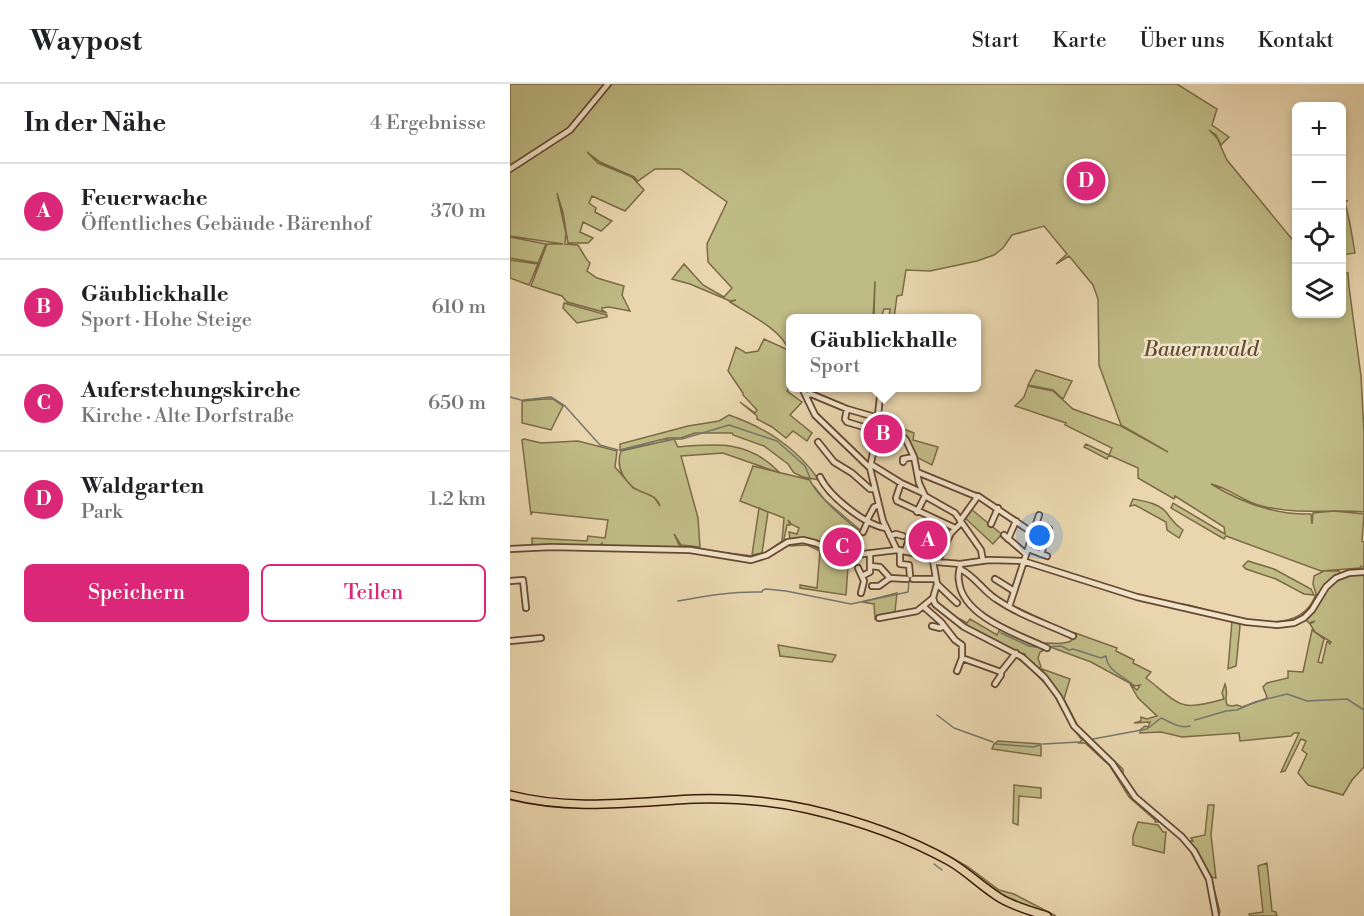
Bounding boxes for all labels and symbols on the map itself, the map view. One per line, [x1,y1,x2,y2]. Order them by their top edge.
pin: D [1066,158,1106,204]
park label: Bauernwald [1143,337,1260,363]
pin: B [864,412,902,456]
pin: A [908,518,948,562]
your location [1025,521,1054,550]
pin: C [822,524,862,570]

